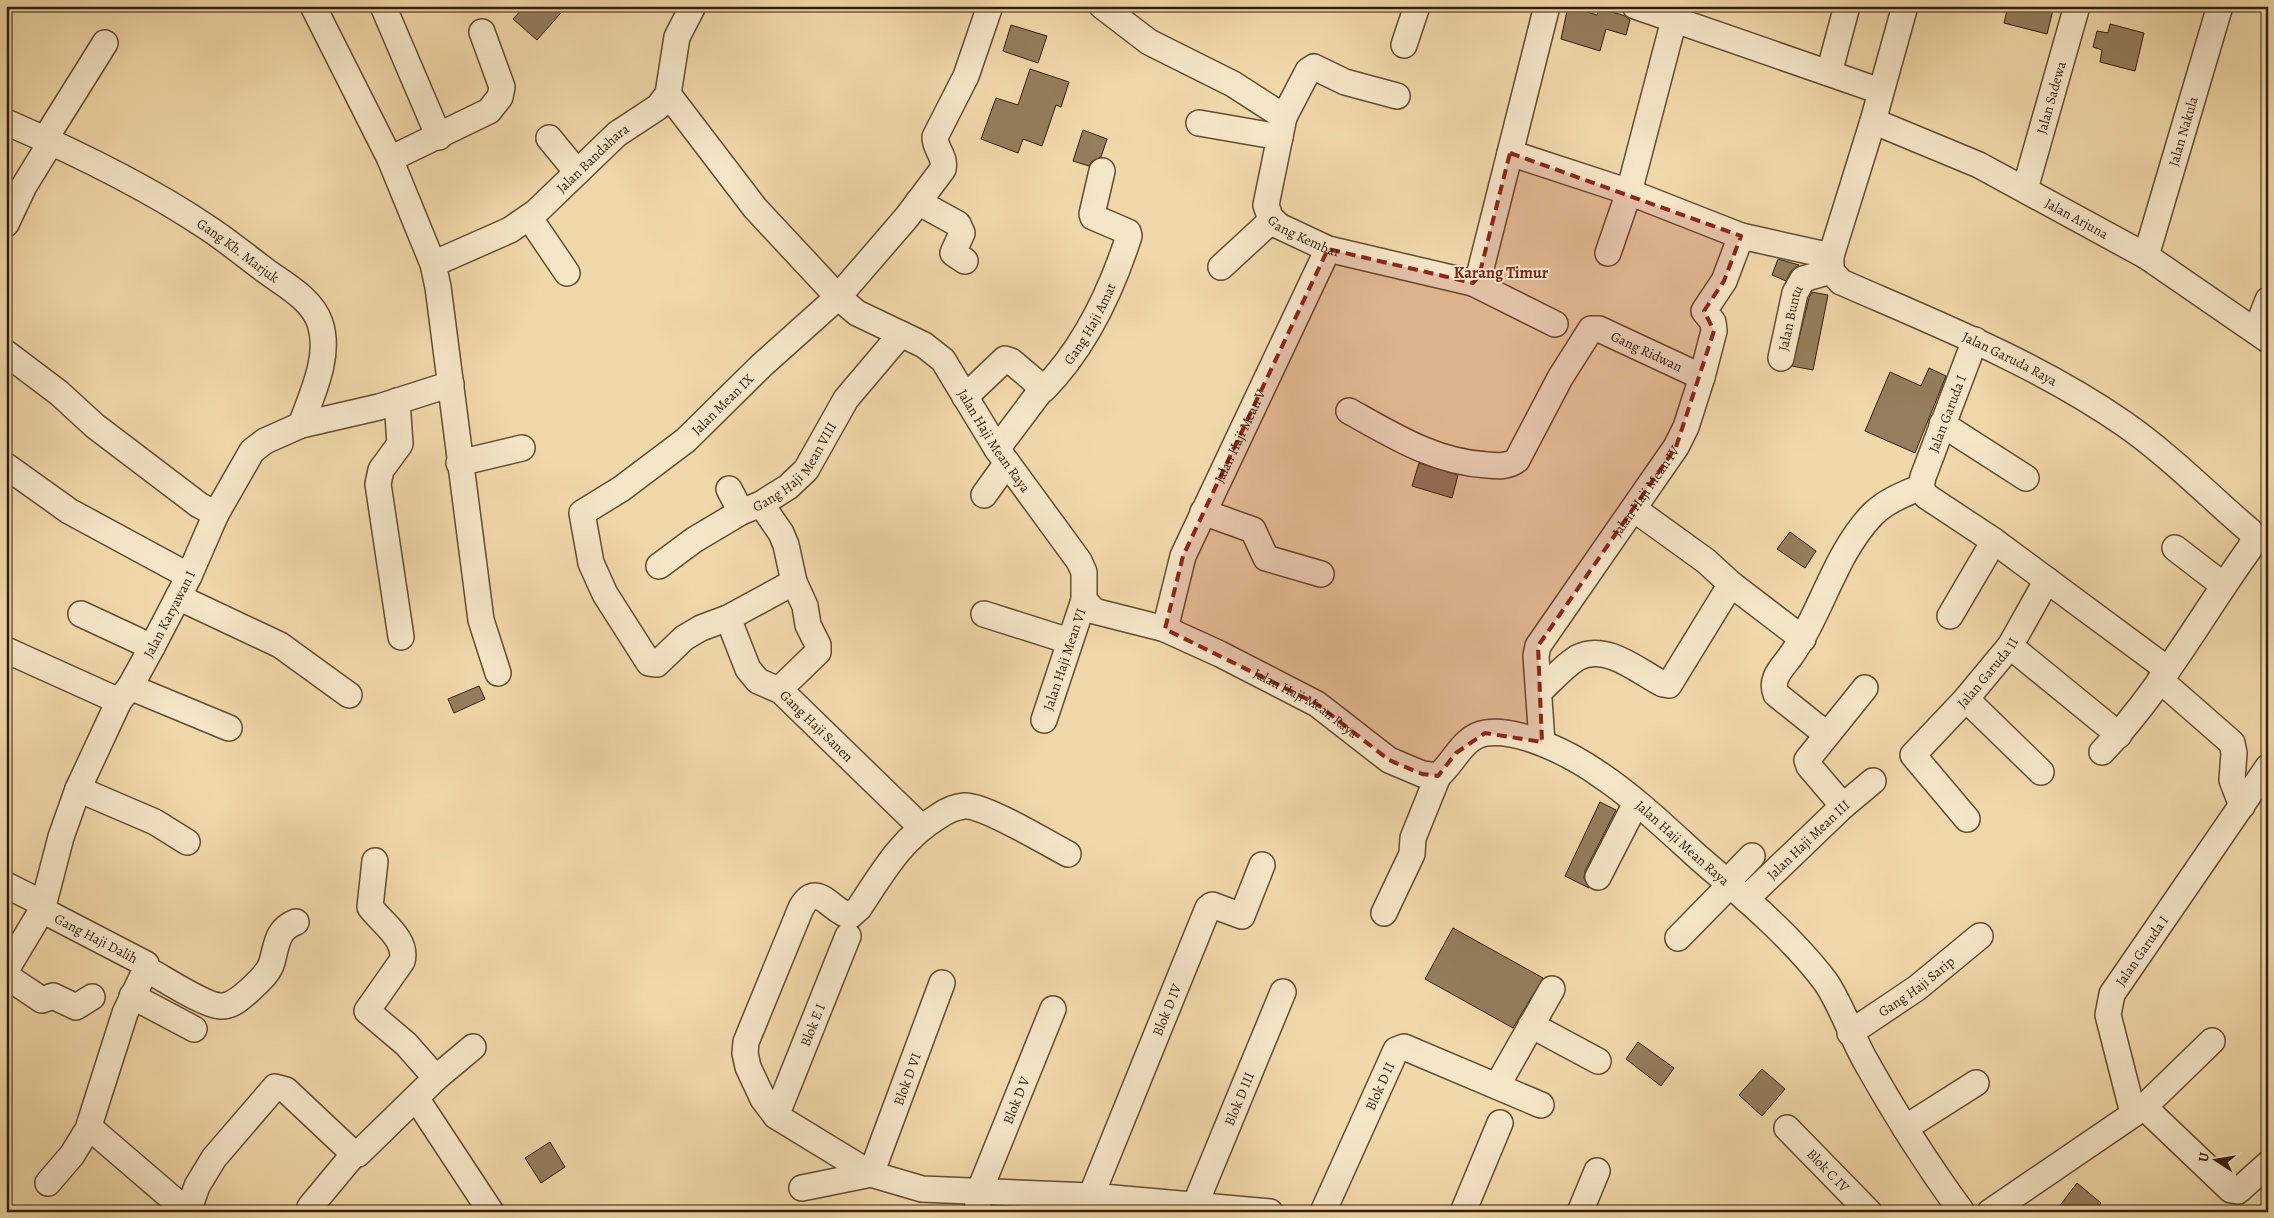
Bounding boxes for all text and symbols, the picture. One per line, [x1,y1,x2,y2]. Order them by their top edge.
street label: Jalan Sadewa [2032,59,2071,136]
street label: Jalan Nakula [2164,94,2203,169]
street label: Jalan Bandahara [552,119,633,197]
street label: Jalan Arjuna [2041,194,2112,244]
street label: Gang Kembar [1263,211,1342,262]
street label: Gang Kh. Marjuk [193,214,283,287]
district label: Karang Timur [1454,262,1549,284]
street label: Gang Haji Amat [1059,280,1121,369]
street label: Jalan Buntu [1774,281,1808,353]
street label: Gang Ridwan [1608,327,1686,377]
street label: Jalan Garuda Raya [1959,327,2061,391]
street label: Jalan Mean IX [687,369,758,440]
street label: Jalan Garuda I [1924,372,1971,455]
street label: Jalan Haji Mean Raya [953,386,1035,497]
street label: Jalan Haji Mean V [1210,386,1271,486]
street label: Gang Haji Mean VIII [750,419,841,516]
street label: Jalan Haji Mean IV [1608,442,1684,541]
street label: Jalan Karyawan I [139,568,200,661]
street label: Jalan Haji Mean VI [1039,606,1091,713]
street label: Jalan Garuda II [1953,634,2023,713]
street label: Jalan Haji Mean Raya [1250,664,1362,743]
street label: Gang Haji Sanen [776,686,858,766]
street label: Jalan Haji Mean III [1763,795,1854,884]
street label: Jalan Haji Mean Raya [1631,796,1734,890]
street label: Gang Haji Dalih [51,909,141,968]
street label: Jalan Garuda I [2111,912,2173,990]
street label: Gang Haji Sarip [1875,952,1959,1021]
street label: Blok D IV [1148,981,1186,1039]
street label: Blok E I [796,1001,830,1049]
street label: Blok D VI [889,1050,926,1108]
street label: Blok D II [1361,1059,1399,1114]
street label: Blok D III [1220,1069,1259,1129]
street label: Blok D V [998,1073,1035,1127]
north arrow [2192,1136,2242,1186]
street label: Blok C IV [1802,1145,1854,1197]
text: U [2194,1151,2214,1164]

